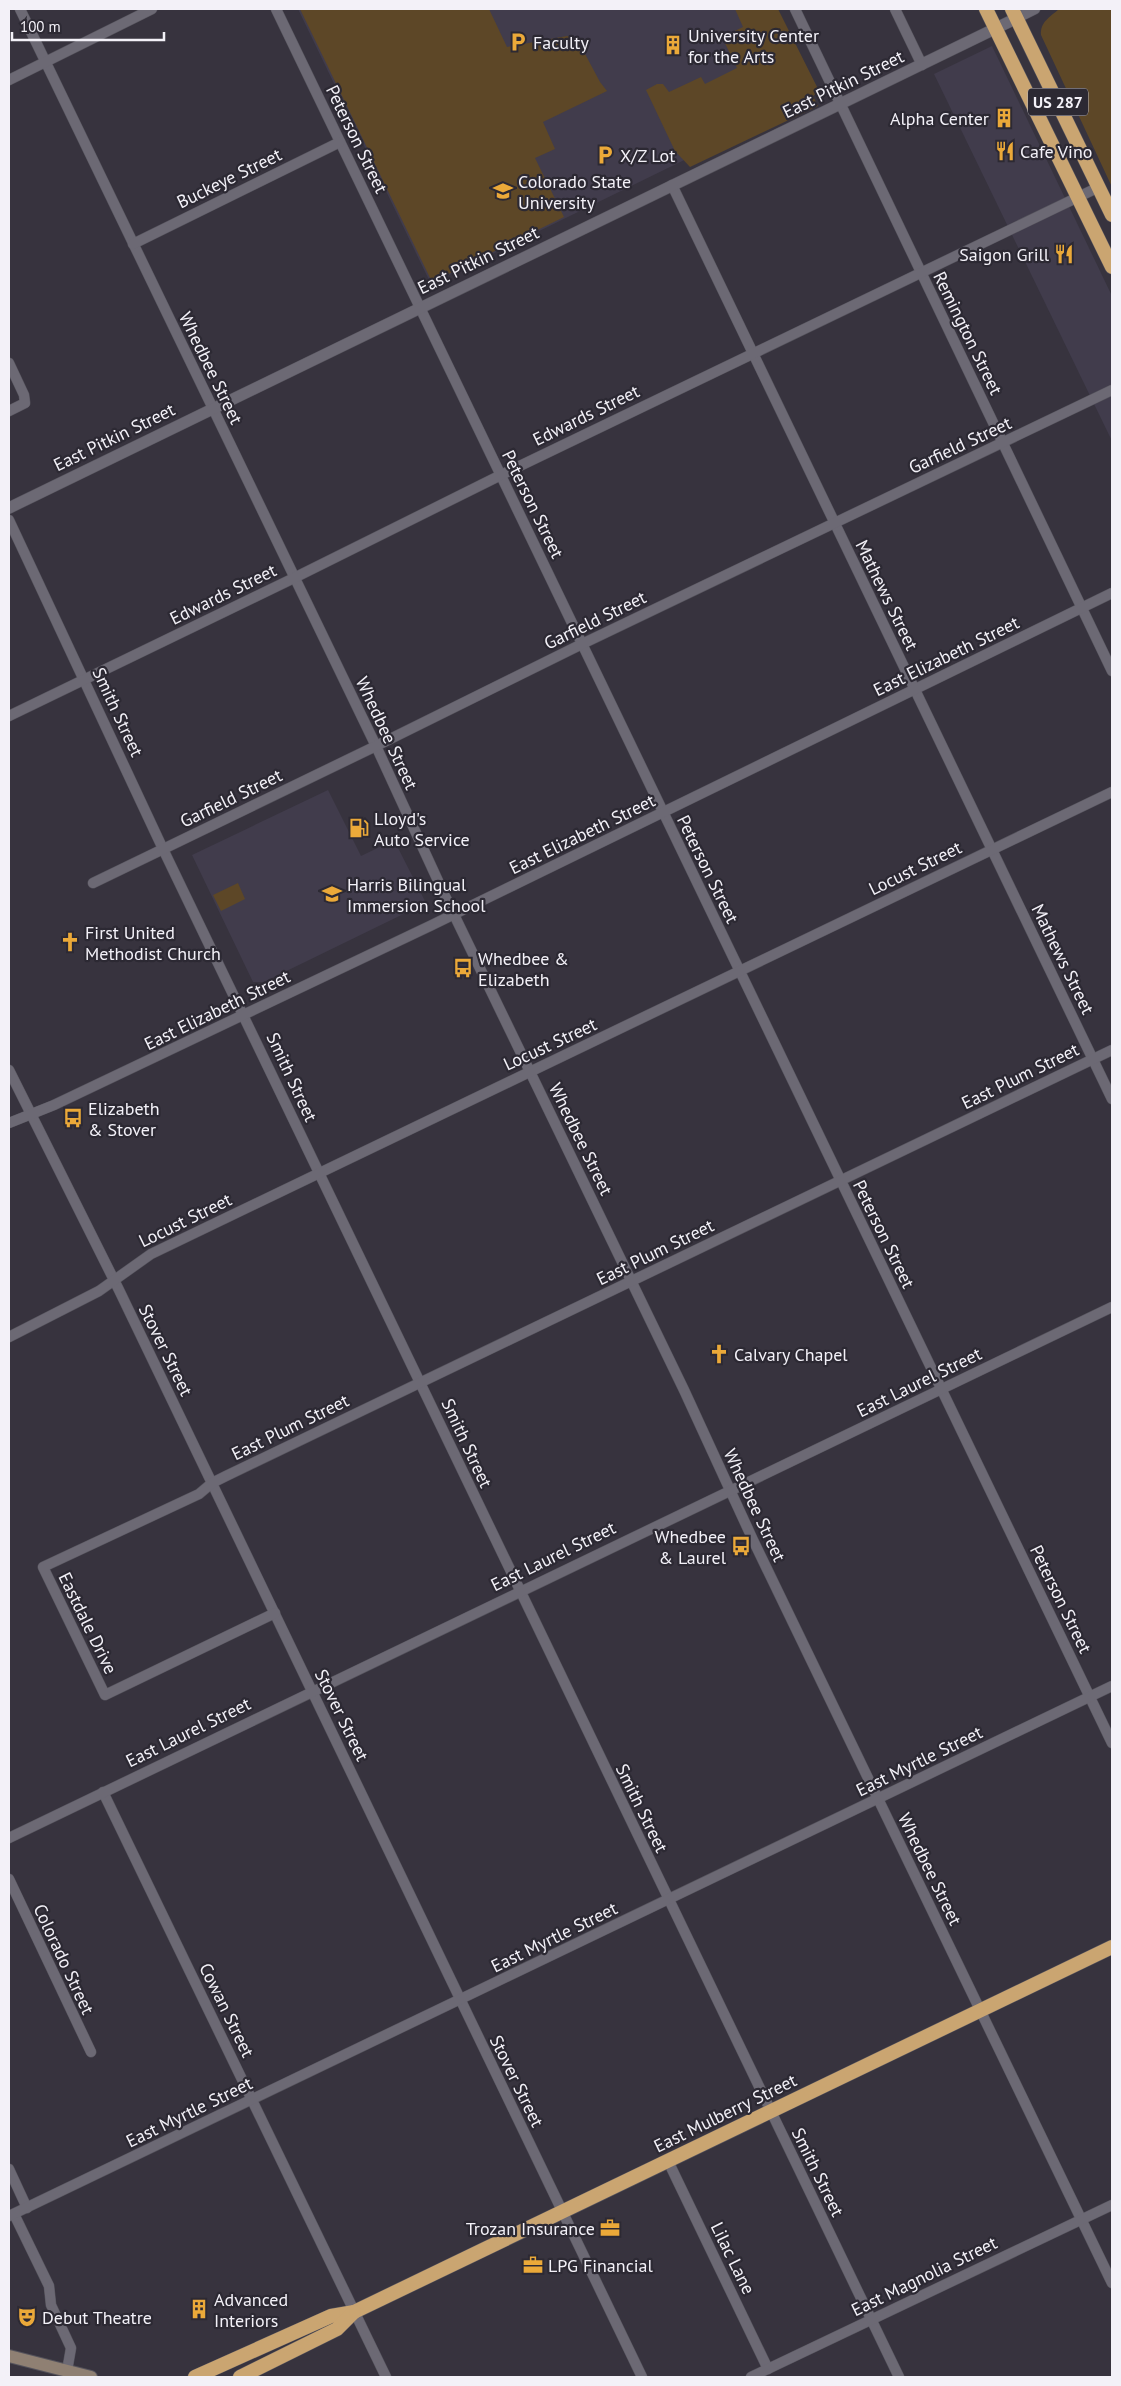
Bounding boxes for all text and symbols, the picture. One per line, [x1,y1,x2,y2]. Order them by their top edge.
scale bar [12,10,165,42]
text: 100 m [20,17,61,36]
place label: University Center for the Arts [688,24,819,68]
parking icon: Faculty [507,31,529,53]
place label: Faculty [533,31,589,54]
building icon: University Center for the Arts [662,34,684,56]
street label: East Pitkin Street [779,45,907,123]
street label: Peterson Street [321,81,393,197]
road number: US 287 [1028,88,1088,115]
place label: Alpha Center [890,107,989,130]
building icon: Alpha Center [993,107,1015,129]
restaurant icon: Cafe Vino [994,140,1016,162]
place label: Cafe Vino [1020,140,1092,163]
street label: Buckeye Street [173,143,285,213]
parking icon: X/Z Lot [594,144,616,166]
place label: X/Z Lot [620,144,675,167]
place label: Colorado State University [518,170,631,214]
school or university icon: Colorado State University [492,180,514,202]
street label: East Pitkin Street [414,221,542,299]
place label: Saigon Grill [959,243,1050,266]
restaurant icon: Saigon Grill [1053,243,1075,265]
street label: Remington Street [928,268,1008,398]
street label: Whedbee Street [174,308,248,428]
street label: Edwards Street [529,379,643,451]
street label: East Pitkin Street [50,398,178,476]
street label: Garfield Street [905,411,1015,479]
street label: Peterson Street [497,446,569,562]
street label: Mathews Street [850,536,924,654]
street label: Edwards Street [166,558,280,630]
street label: Garfield Street [540,585,650,655]
street label: East Elizabeth Street [869,611,1023,701]
street label: Smith Street [87,664,149,760]
street label: Whedbee Street [351,673,423,793]
street label: Garfield Street [176,763,286,833]
street label: East Elizabeth Street [505,789,659,879]
place label: Lloyd's Auto Service [374,807,470,851]
street label: Peterson Street [672,811,744,927]
fuel station icon: Lloyd's Auto Service [348,817,370,839]
street label: Locust Street [865,836,965,900]
place label: Harris Bilingual Immersion School [347,873,486,917]
school or university icon: Harris Bilingual Immersion School [321,883,343,905]
street label: Mathews Street [1026,900,1100,1018]
place label: First United Methodist Church [85,921,221,965]
church icon: First United Methodist Church [59,931,81,953]
place label: Whedbee & Elizabeth [478,947,569,991]
bus stop icon: Whedbee & Elizabeth [452,957,474,979]
street label: East Elizabeth Street [140,965,294,1055]
street label: Locust Street [500,1012,600,1076]
street label: Smith Street [261,1029,323,1125]
street label: East Plum Street [958,1038,1082,1114]
street label: Whedbee Street [544,1079,618,1199]
place label: Elizabeth & Stover [88,1097,160,1141]
bus stop icon: Elizabeth & Stover [62,1107,84,1129]
street label: Peterson Street [848,1176,920,1292]
street label: Locust Street [135,1188,235,1252]
street label: East Plum Street [593,1214,717,1290]
street label: Stover Street [134,1300,198,1400]
street label: East Laurel Street [853,1342,985,1422]
church icon: Calvary Chapel [708,1343,730,1365]
place label: Calvary Chapel [734,1343,848,1366]
street label: East Plum Street [228,1389,352,1465]
street label: Smith Street [436,1395,498,1491]
street label: Whedbee Street [719,1445,791,1565]
street label: East Laurel Street [487,1516,619,1596]
place label: Whedbee & Laurel [655,1525,727,1569]
bus stop icon: Whedbee & Laurel [730,1535,752,1557]
street label: Peterson Street [1025,1541,1097,1657]
street label: Eastdale Drive [53,1568,123,1678]
street label: Stover Street [310,1665,374,1765]
street label: East Laurel Street [122,1692,254,1772]
street label: East Myrtle Street [852,1720,986,1802]
street label: Smith Street [611,1760,673,1856]
street label: Whedbee Street [893,1809,967,1929]
street label: East Myrtle Street [487,1896,621,1978]
street label: Colorado Street [28,1900,100,2018]
street label: Cowan Street [194,1959,260,2061]
street label: Stover Street [485,2031,549,2131]
street label: East Mulberry Street [650,2068,800,2158]
street label: East Myrtle Street [122,2071,256,2153]
street label: Smith Street [787,2124,849,2220]
place label: Trozan Insurance [466,2217,595,2240]
office icon: Trozan Insurance [599,2217,621,2239]
street label: Lilac Lane [706,2218,760,2298]
street label: East Magnolia Street [847,2231,1001,2321]
office icon: LPG Financial [522,2254,544,2276]
place label: LPG Financial [548,2254,654,2277]
place label: Advanced Interiors [214,2288,288,2332]
building icon: Advanced Interiors [188,2298,210,2320]
theatre icon: Debut Theatre [16,2306,38,2328]
place label: Debut Theatre [42,2306,152,2329]

